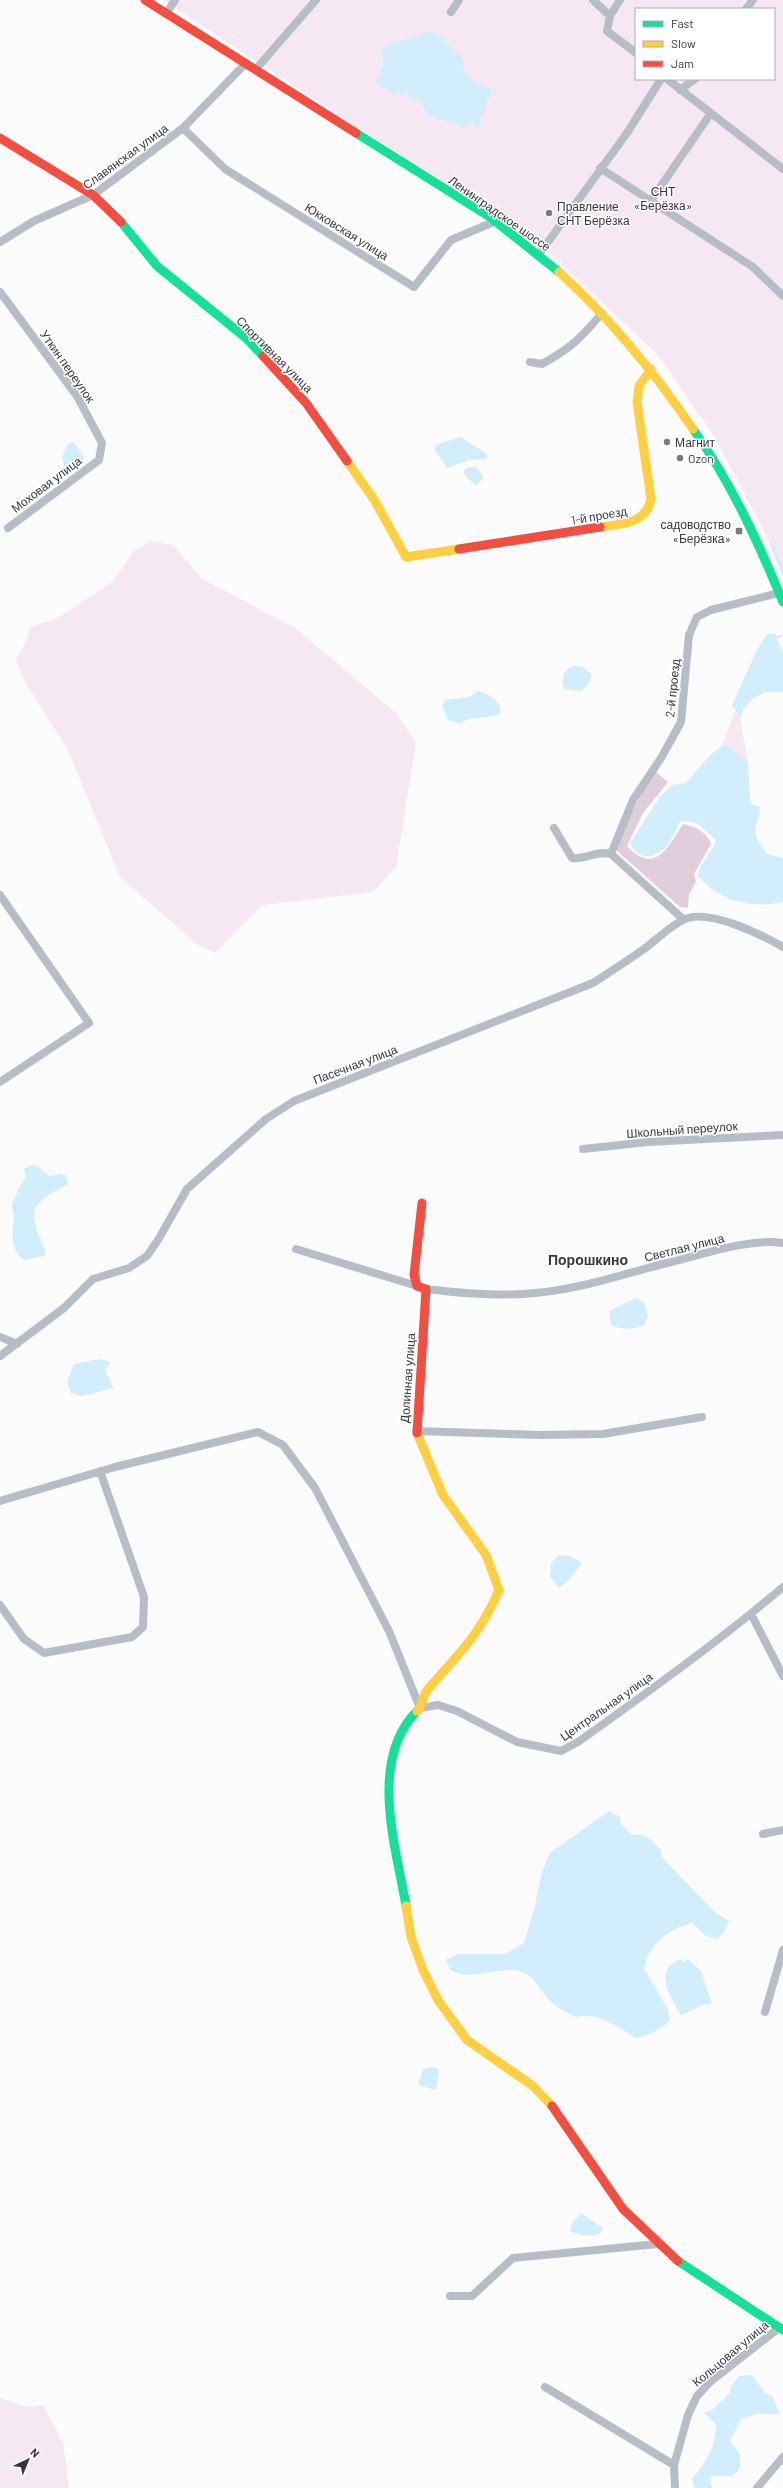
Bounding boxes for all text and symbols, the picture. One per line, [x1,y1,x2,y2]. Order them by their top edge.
legend [635,8,775,80]
text: Fast [671,16,694,30]
text: Slow [671,36,696,50]
text: Jam [671,56,694,70]
street label: Славянская улица [80,120,171,192]
street label: Ленинградское шоссе [446,172,554,255]
park label: СНТ «Берёзка» [634,184,692,213]
place label: Правление СНТ Берёзка [557,199,630,228]
street label: Юкковская улица [302,200,392,263]
marker: Правление СНТ Берёзка [544,208,554,218]
street label: Спортивная улица [233,313,316,396]
street label: Уткин переулок [37,327,99,406]
place label: Магнит [675,435,716,449]
marker: Магнит [662,437,672,447]
place label: Ozon [688,451,714,465]
street label: Моховая улица [8,453,85,516]
marker: Ozon [675,453,685,463]
street label: 1-й проезд [570,503,628,528]
place label: садоводство «Берёзка» [661,517,731,546]
marker: садоводство «Берёзка» [734,526,744,536]
street label: 2-й проезд [662,658,683,718]
street label: Пасечная улица [311,1041,400,1087]
street label: Школьный переулок [626,1118,739,1141]
street label: Светлая улица [643,1230,726,1265]
district label: Порошкино [548,1251,628,1268]
street label: Долинная улица [397,1332,418,1424]
street label: Центральная улица [557,1669,656,1744]
street label: Кольцовая улица [689,2317,772,2390]
north arrow [8,2440,48,2480]
text: N [28,2445,42,2460]

